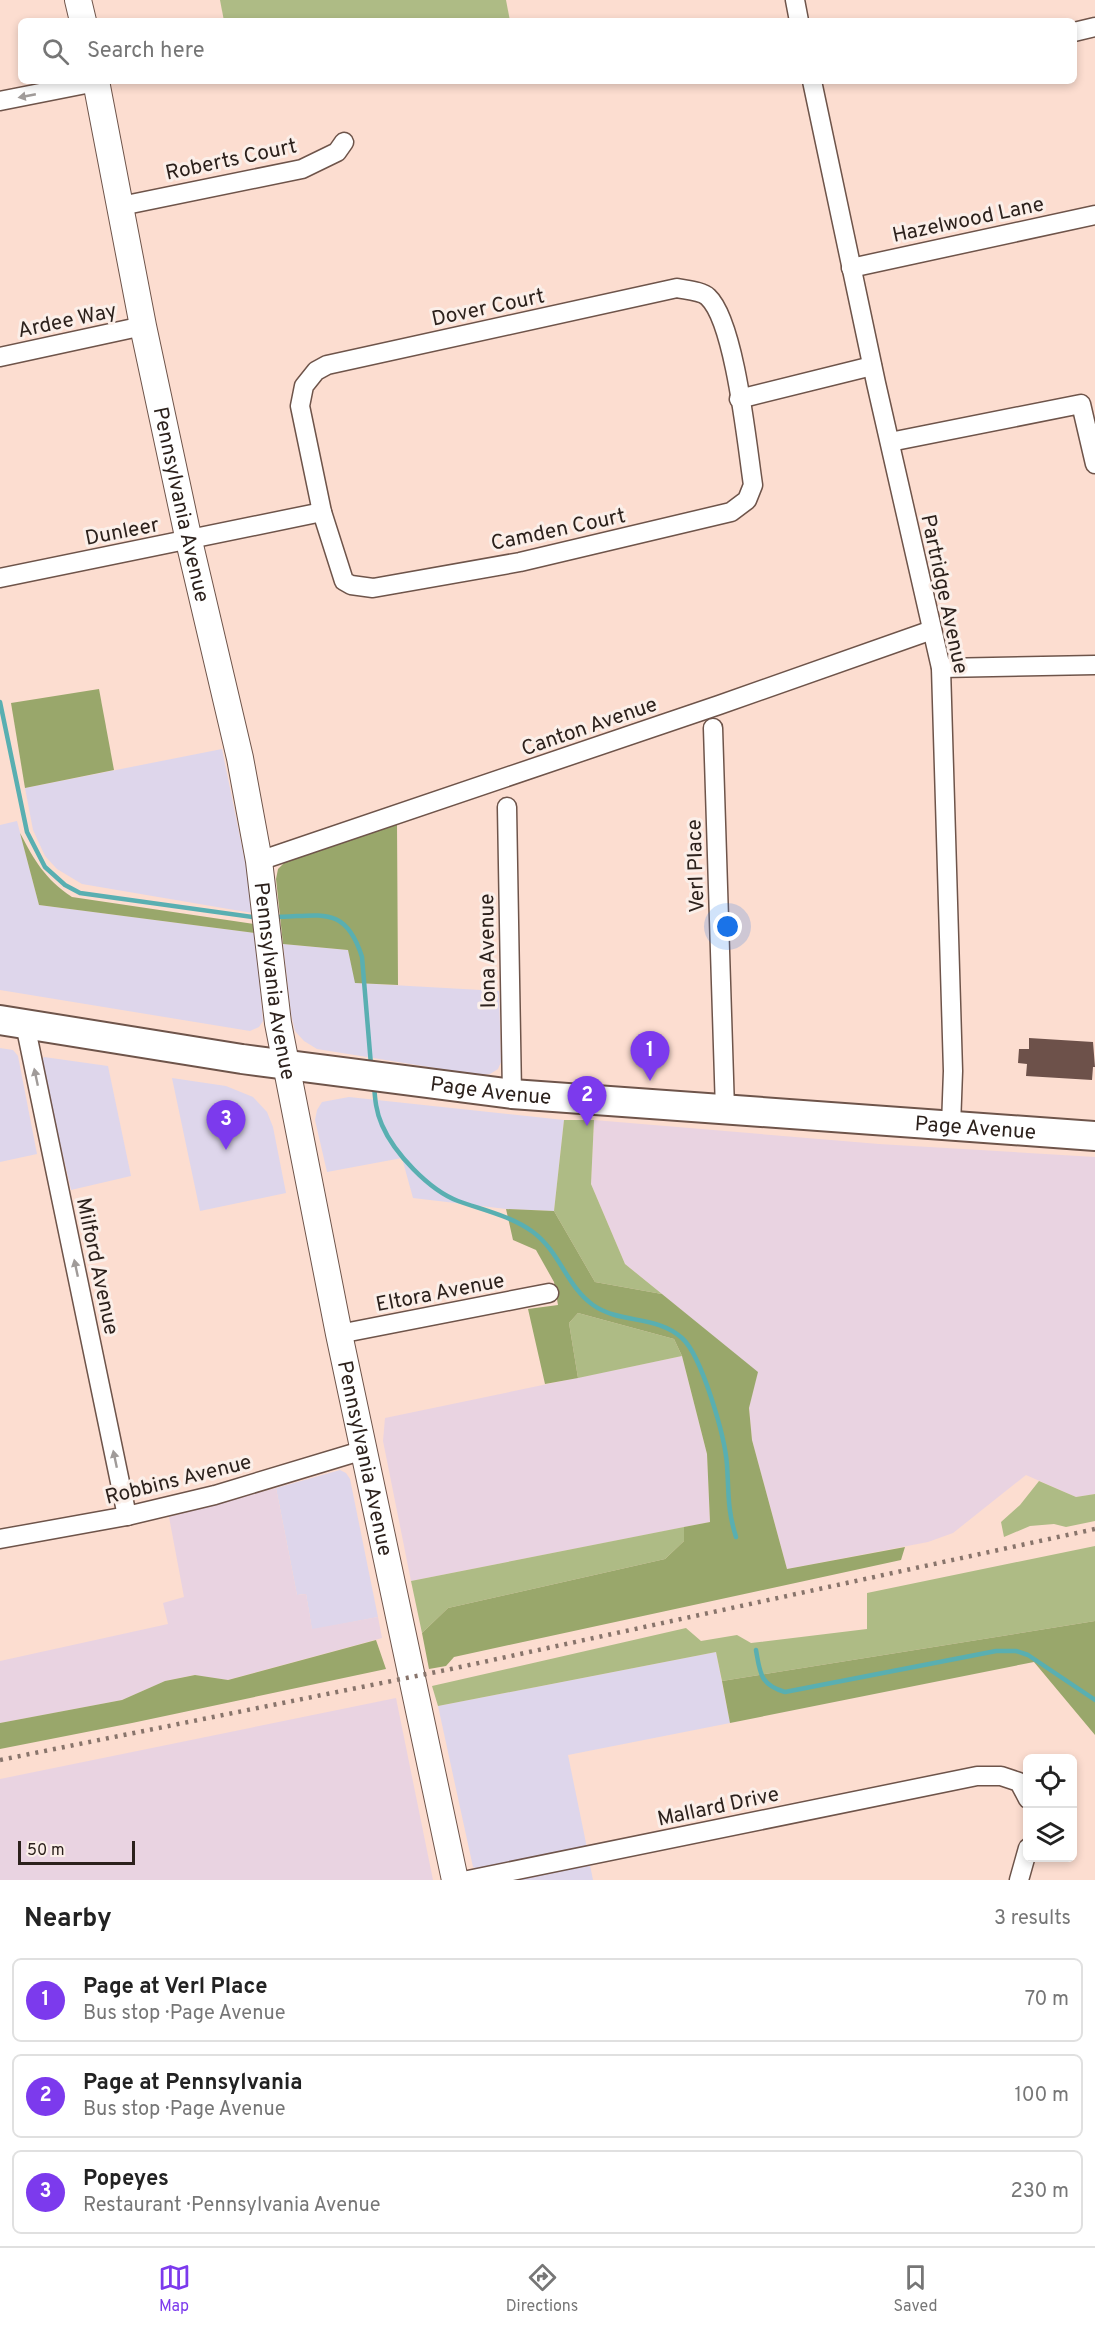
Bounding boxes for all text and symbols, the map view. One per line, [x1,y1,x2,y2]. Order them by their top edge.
search box [18,18,1077,84]
icon: search [39,35,72,68]
text: Search here [87,38,205,65]
one-way arrow [18,92,37,101]
street label: Roberts Court [163,133,299,188]
street label: Hazelwood Lane [890,191,1047,250]
street label: Dover Court [429,283,547,334]
street label: Ardee Way [15,298,119,345]
street label: Pennsylvania Avenue [146,405,215,605]
street label: Camden Court [489,503,628,558]
street label: Dunleer [83,512,162,553]
street label: Partridge Avenue [913,512,974,676]
street label: Canton Avenue [518,692,661,763]
street label: Verl Place [681,819,712,913]
street label: Pennsylvania Avenue [247,881,301,1082]
street label: Iona Avenue [474,893,503,1009]
your location [713,912,742,941]
pin: 1 [630,1032,670,1081]
one-way arrow [31,1068,40,1087]
street label: Page Avenue [429,1072,552,1112]
pin: 2 [568,1076,606,1126]
pin: 3 [206,1100,246,1150]
street label: Page Avenue [914,1111,1037,1147]
street label: Milford Avenue [69,1195,124,1337]
one-way arrow [71,1258,80,1277]
street label: Eltora Avenue [374,1268,507,1319]
street label: Pennsylvania Avenue [330,1358,398,1559]
street label: Robbins Avenue [102,1449,254,1512]
one-way arrow [110,1449,119,1468]
map controls [1023,1754,1077,1862]
button: locate [1023,1754,1077,1808]
street label: Mallard Drive [655,1781,782,1834]
button: layers [1023,1808,1077,1862]
scale bar [18,1838,135,1866]
text: 50 m [27,1841,65,1861]
text: Nearby [24,1903,112,1936]
text: 3 results [994,1906,1071,1932]
text: Page at Verl Place [83,1974,268,2001]
text: 1 [42,1987,50,2013]
text: 70 m [1025,1987,1069,2013]
text: Bus stop · Page Avenue [83,2001,285,2027]
text: Page at Pennsylvania [83,2070,302,2097]
text: 2 [39,2083,52,2109]
text: 100 m [1014,2083,1069,2109]
text: Bus stop · Page Avenue [83,2097,285,2123]
text: Popeyes [83,2166,169,2193]
text: 3 [40,2179,52,2205]
text: 230 m [1010,2179,1069,2205]
text: Restaurant · Pennsylvania Avenue [83,2193,380,2219]
tab: Map [158,2261,191,2317]
tab: Directions [506,2261,578,2317]
tab: Saved [893,2261,937,2317]

